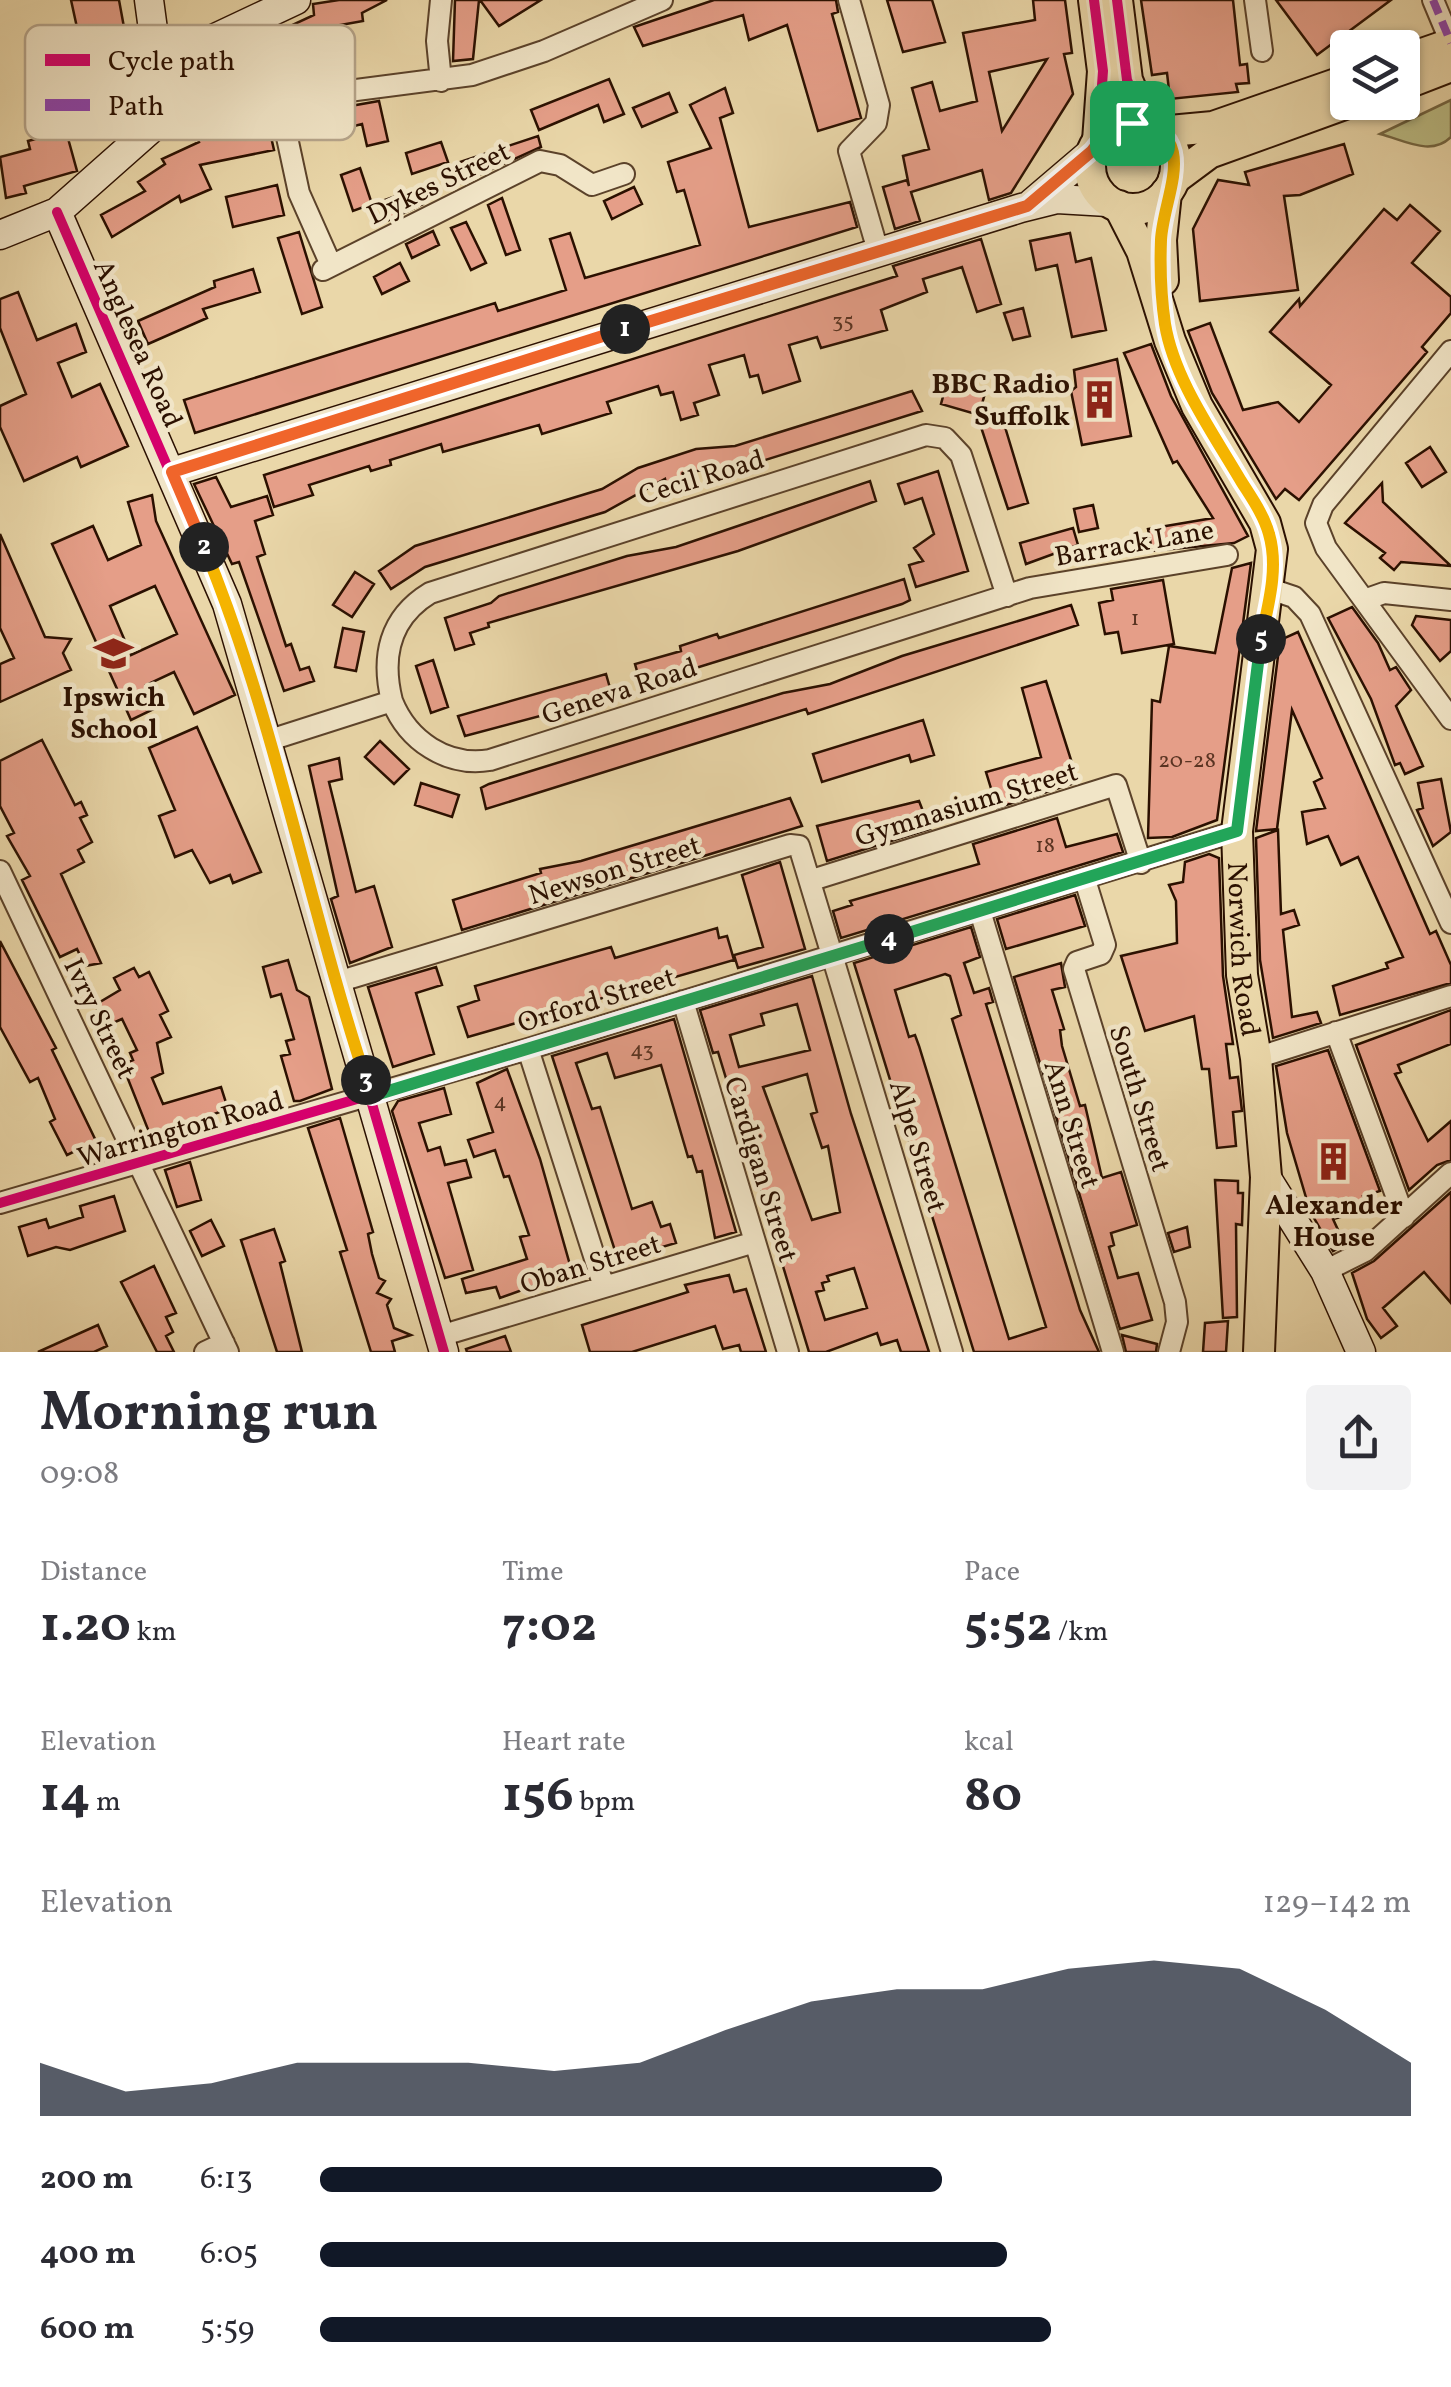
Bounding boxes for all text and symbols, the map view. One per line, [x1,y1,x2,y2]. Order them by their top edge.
legend [25,25,355,140]
map controls [1330,30,1420,120]
button: layers [1330,30,1420,120]
text: Cycle path [108,43,235,82]
pin [1090,81,1175,166]
text: Path [108,88,164,127]
icon: arrive [1105,96,1160,151]
street label: Dykes Street [361,133,517,236]
street label: Anglesea Road [82,254,191,434]
pin: 1 [600,304,650,354]
house number: 35 [832,306,854,337]
text: 1 [619,309,631,348]
place label: BBC Radio Suffolk [931,366,1070,437]
building icon: BBC Radio Suffolk [1079,378,1121,420]
street label: Cecil Road [634,441,769,516]
street label: Barrack Lane [1052,511,1217,578]
pin: 2 [179,522,229,572]
text: 2 [197,527,211,566]
house number: 1 [1131,604,1139,635]
pin: 5 [1236,614,1286,664]
text: 5 [1254,619,1268,658]
school or university icon: Ipswich School [93,633,135,675]
street label: Geneva Road [537,649,702,736]
place label: Ipswich School [62,679,166,750]
house number: 20-28 [1158,746,1216,777]
street label: Gymnasium Street [851,753,1083,858]
street label: Newson Street [524,827,706,916]
house number: 18 [1035,831,1055,862]
street label: Norwich Road [1216,861,1269,1040]
pin: 4 [864,914,914,964]
text: 4 [881,919,897,958]
street label: Ivry Street [53,952,145,1086]
street label: Orford Street [513,959,680,1044]
street label: South Street [1098,1021,1179,1177]
house number: 43 [630,1035,654,1066]
pin: 3 [341,1055,391,1105]
street label: Ann Street [1033,1056,1109,1194]
text: 3 [359,1060,373,1099]
street label: Cardigan Street [713,1072,806,1267]
street label: Alpe Street [878,1076,955,1218]
street label: Warrington Road [73,1082,288,1179]
house number: 4 [493,1087,507,1118]
building icon: Alexander House [1313,1141,1355,1183]
place label: Alexander House [1265,1187,1403,1258]
street label: Oban Street [515,1225,666,1305]
text: Morning run [40,1377,379,1453]
button: share [1306,1385,1411,1490]
text: 09:08 [40,1453,119,1497]
text: Distance [40,1553,147,1592]
text: Time [502,1553,563,1592]
text: Pace [964,1553,1020,1592]
text: 1.20 [40,1592,131,1662]
text: 7:02 [502,1592,597,1662]
text: 5:52 [964,1592,1052,1662]
text: km [131,1613,177,1652]
text: /km [1052,1613,1108,1652]
text: Elevation [40,1723,156,1762]
text: Heart rate [502,1723,626,1762]
text: kcal [964,1723,1014,1762]
text: 14 [40,1762,90,1832]
text: 156 [502,1762,574,1832]
text: 80 [964,1762,1022,1832]
text: m [90,1783,121,1822]
text: bpm [574,1783,635,1822]
text: Elevation [40,1882,173,1926]
text: 129–142 m [1263,1882,1411,1926]
text: 200 m [40,2158,134,2202]
text: 6:13 [200,2158,253,2202]
text: 400 m [40,2233,136,2277]
text: 6:05 [200,2233,258,2277]
text: 600 m [40,2308,135,2352]
text: 5:59 [200,2308,254,2352]

